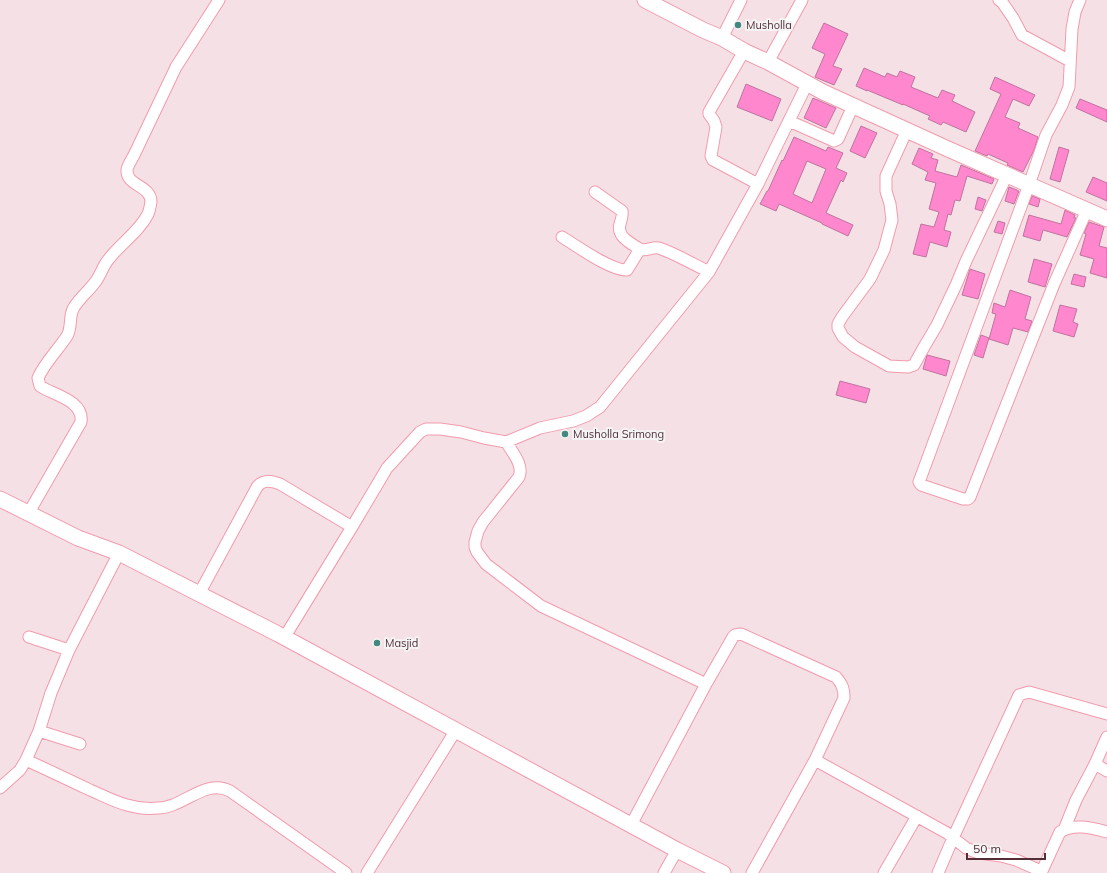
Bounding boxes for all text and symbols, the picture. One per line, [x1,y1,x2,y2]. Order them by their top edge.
place label: Musholla [746,18,792,32]
marker: Musholla [733,20,743,30]
place label: Musholla Srimong [573,427,664,441]
marker: Musholla Srimong [560,429,570,439]
place label: Masjid [385,636,418,650]
marker: Masjid [372,638,382,648]
scale bar [967,835,1045,861]
text: 50 m [973,841,1001,856]

